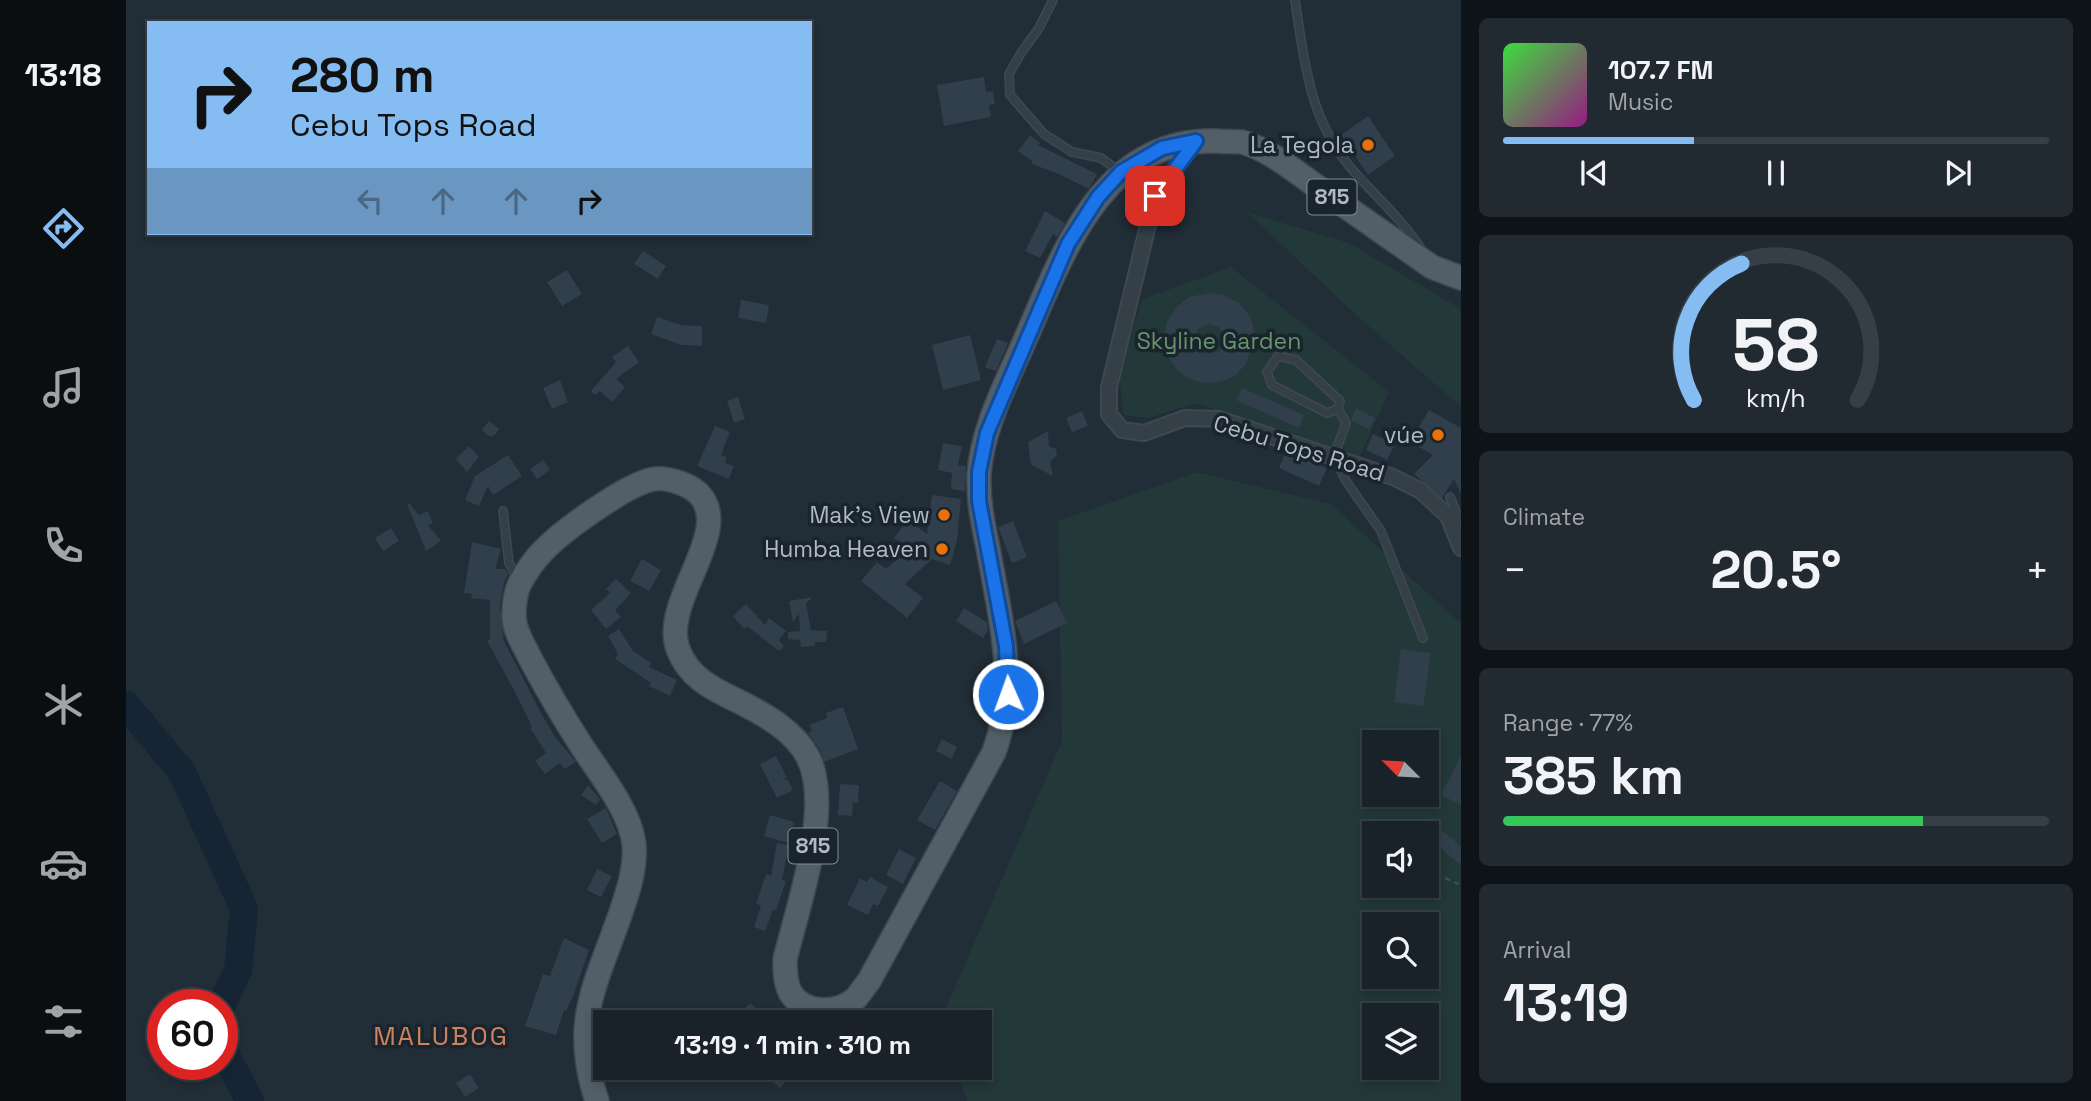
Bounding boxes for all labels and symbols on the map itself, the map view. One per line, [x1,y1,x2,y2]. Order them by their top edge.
place label: La Tegola [1250,130,1354,160]
marker: La Tegola [1360,137,1376,153]
pin [1125,166,1185,226]
road number: 815 [1308,180,1356,214]
park label: Skyline Garden [1137,326,1301,356]
street label: Cebu Tops Road [1210,408,1388,488]
place label: vúe [1384,420,1424,450]
marker: vúe [1430,427,1446,443]
place label: Mak's View [809,500,930,530]
marker: Mak's View [936,507,952,523]
place label: Humba Heaven [764,534,928,564]
marker: Humba Heaven [934,541,950,557]
position arrow [971,657,1045,731]
north arrow [1362,730,1438,807]
road number: 815 [788,828,838,864]
speed limit sign: 60 [147,989,238,1080]
district label: MALUBOG [373,1019,509,1053]

